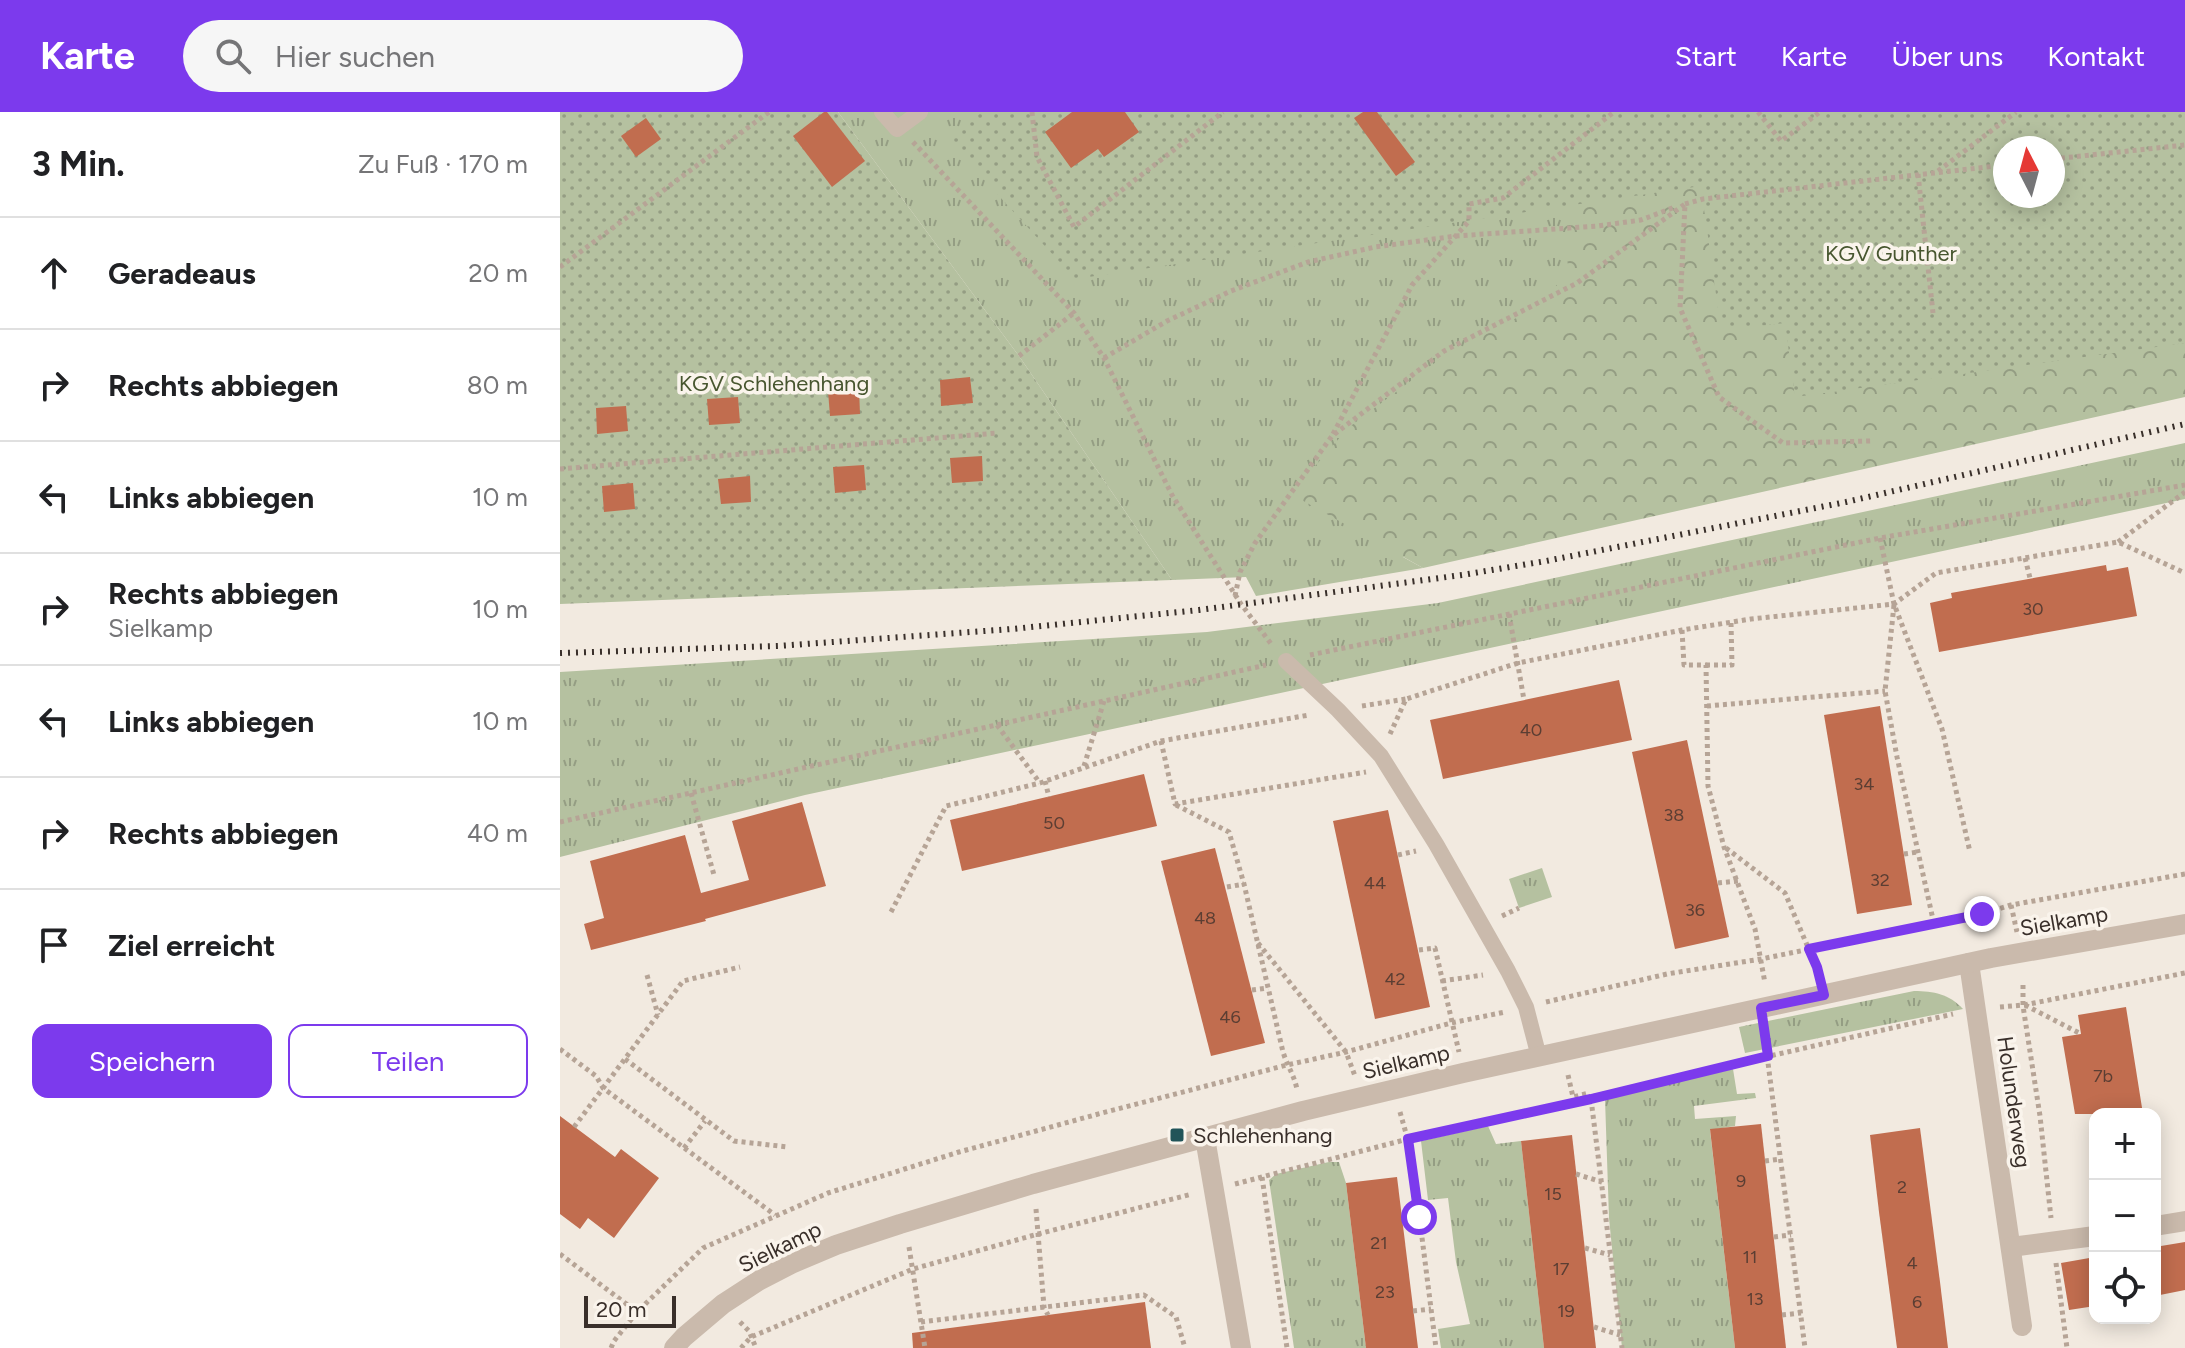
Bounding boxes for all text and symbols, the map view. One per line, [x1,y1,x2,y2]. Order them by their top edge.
search box [183,20,743,92]
text: Karte [40,33,135,79]
icon: search [211,34,255,78]
text: Hier suchen [275,38,435,75]
text: Start [1675,39,1737,73]
text: Karte [1781,39,1847,73]
text: Über uns [1891,39,2003,73]
text: Kontakt [2047,39,2145,73]
north arrow [1993,136,2065,208]
text: 3 Min. [32,144,125,185]
text: Zu Fuß · 170 m [358,148,528,180]
park label: KGV Gunther [1825,240,1958,267]
icon: ahead [32,251,76,295]
text: Geradeaus [108,255,256,292]
text: 20 m [468,257,528,289]
icon: right [32,363,76,407]
text: Rechts abbiegen [108,367,339,404]
text: 80 m [467,369,528,401]
park label: KGV Schlehenhang [679,370,869,397]
icon: left [32,475,76,519]
text: Links abbiegen [108,479,314,516]
text: 10 m [472,481,528,513]
text: Rechts abbiegen [108,575,339,612]
icon: right [32,587,76,631]
text: 10 m [472,593,528,625]
house number: 30 [2022,598,2044,620]
text: Sielkamp [108,612,213,644]
icon: left [32,699,76,743]
text: Links abbiegen [108,703,314,740]
text: 10 m [472,705,528,737]
house number: 40 [1520,719,1542,741]
house number: 34 [1854,773,1874,795]
house number: 38 [1664,804,1684,826]
icon: right [32,811,76,855]
house number: 50 [1043,812,1065,834]
text: Rechts abbiegen [108,815,339,852]
text: 40 m [467,817,528,849]
house number: 32 [1870,869,1890,891]
house number: 44 [1364,872,1386,894]
route end [1964,896,2000,932]
house number: 36 [1685,899,1705,921]
street label: Sielkamp [2018,900,2110,942]
house number: 48 [1194,907,1216,929]
icon: arrive [32,923,76,967]
text: Ziel erreicht [108,927,275,964]
house number: 42 [1384,968,1406,990]
house number: 46 [1219,1006,1241,1028]
button: Speichern [32,1024,272,1098]
button: Teilen [288,1024,528,1098]
street label: Holunderweg [1991,1034,2037,1170]
street label: Sielkamp [1360,1039,1452,1085]
house number: 7b [2093,1065,2113,1087]
map controls [2089,1108,2161,1324]
button: + [2089,1108,2161,1180]
place label: Schlehenhang [1193,1122,1333,1149]
marker: Schlehenhang [1168,1126,1186,1144]
house number: 9 [1736,1170,1746,1192]
house number: 2 [1897,1176,1907,1198]
button: − [2089,1180,2161,1252]
house number: 15 [1544,1183,1562,1205]
route start [1401,1199,1437,1235]
street label: Sielkamp [734,1215,826,1279]
house number: 21 [1370,1232,1388,1254]
house number: 11 [1743,1246,1757,1268]
house number: 4 [1906,1252,1918,1274]
button: locate [2089,1252,2161,1324]
house number: 17 [1552,1258,1570,1280]
house number: 23 [1375,1281,1395,1303]
house number: 13 [1746,1288,1764,1310]
house number: 6 [1912,1291,1922,1313]
scale bar [584,1292,676,1328]
text: 20 m [596,1296,647,1323]
house number: 19 [1557,1300,1575,1322]

